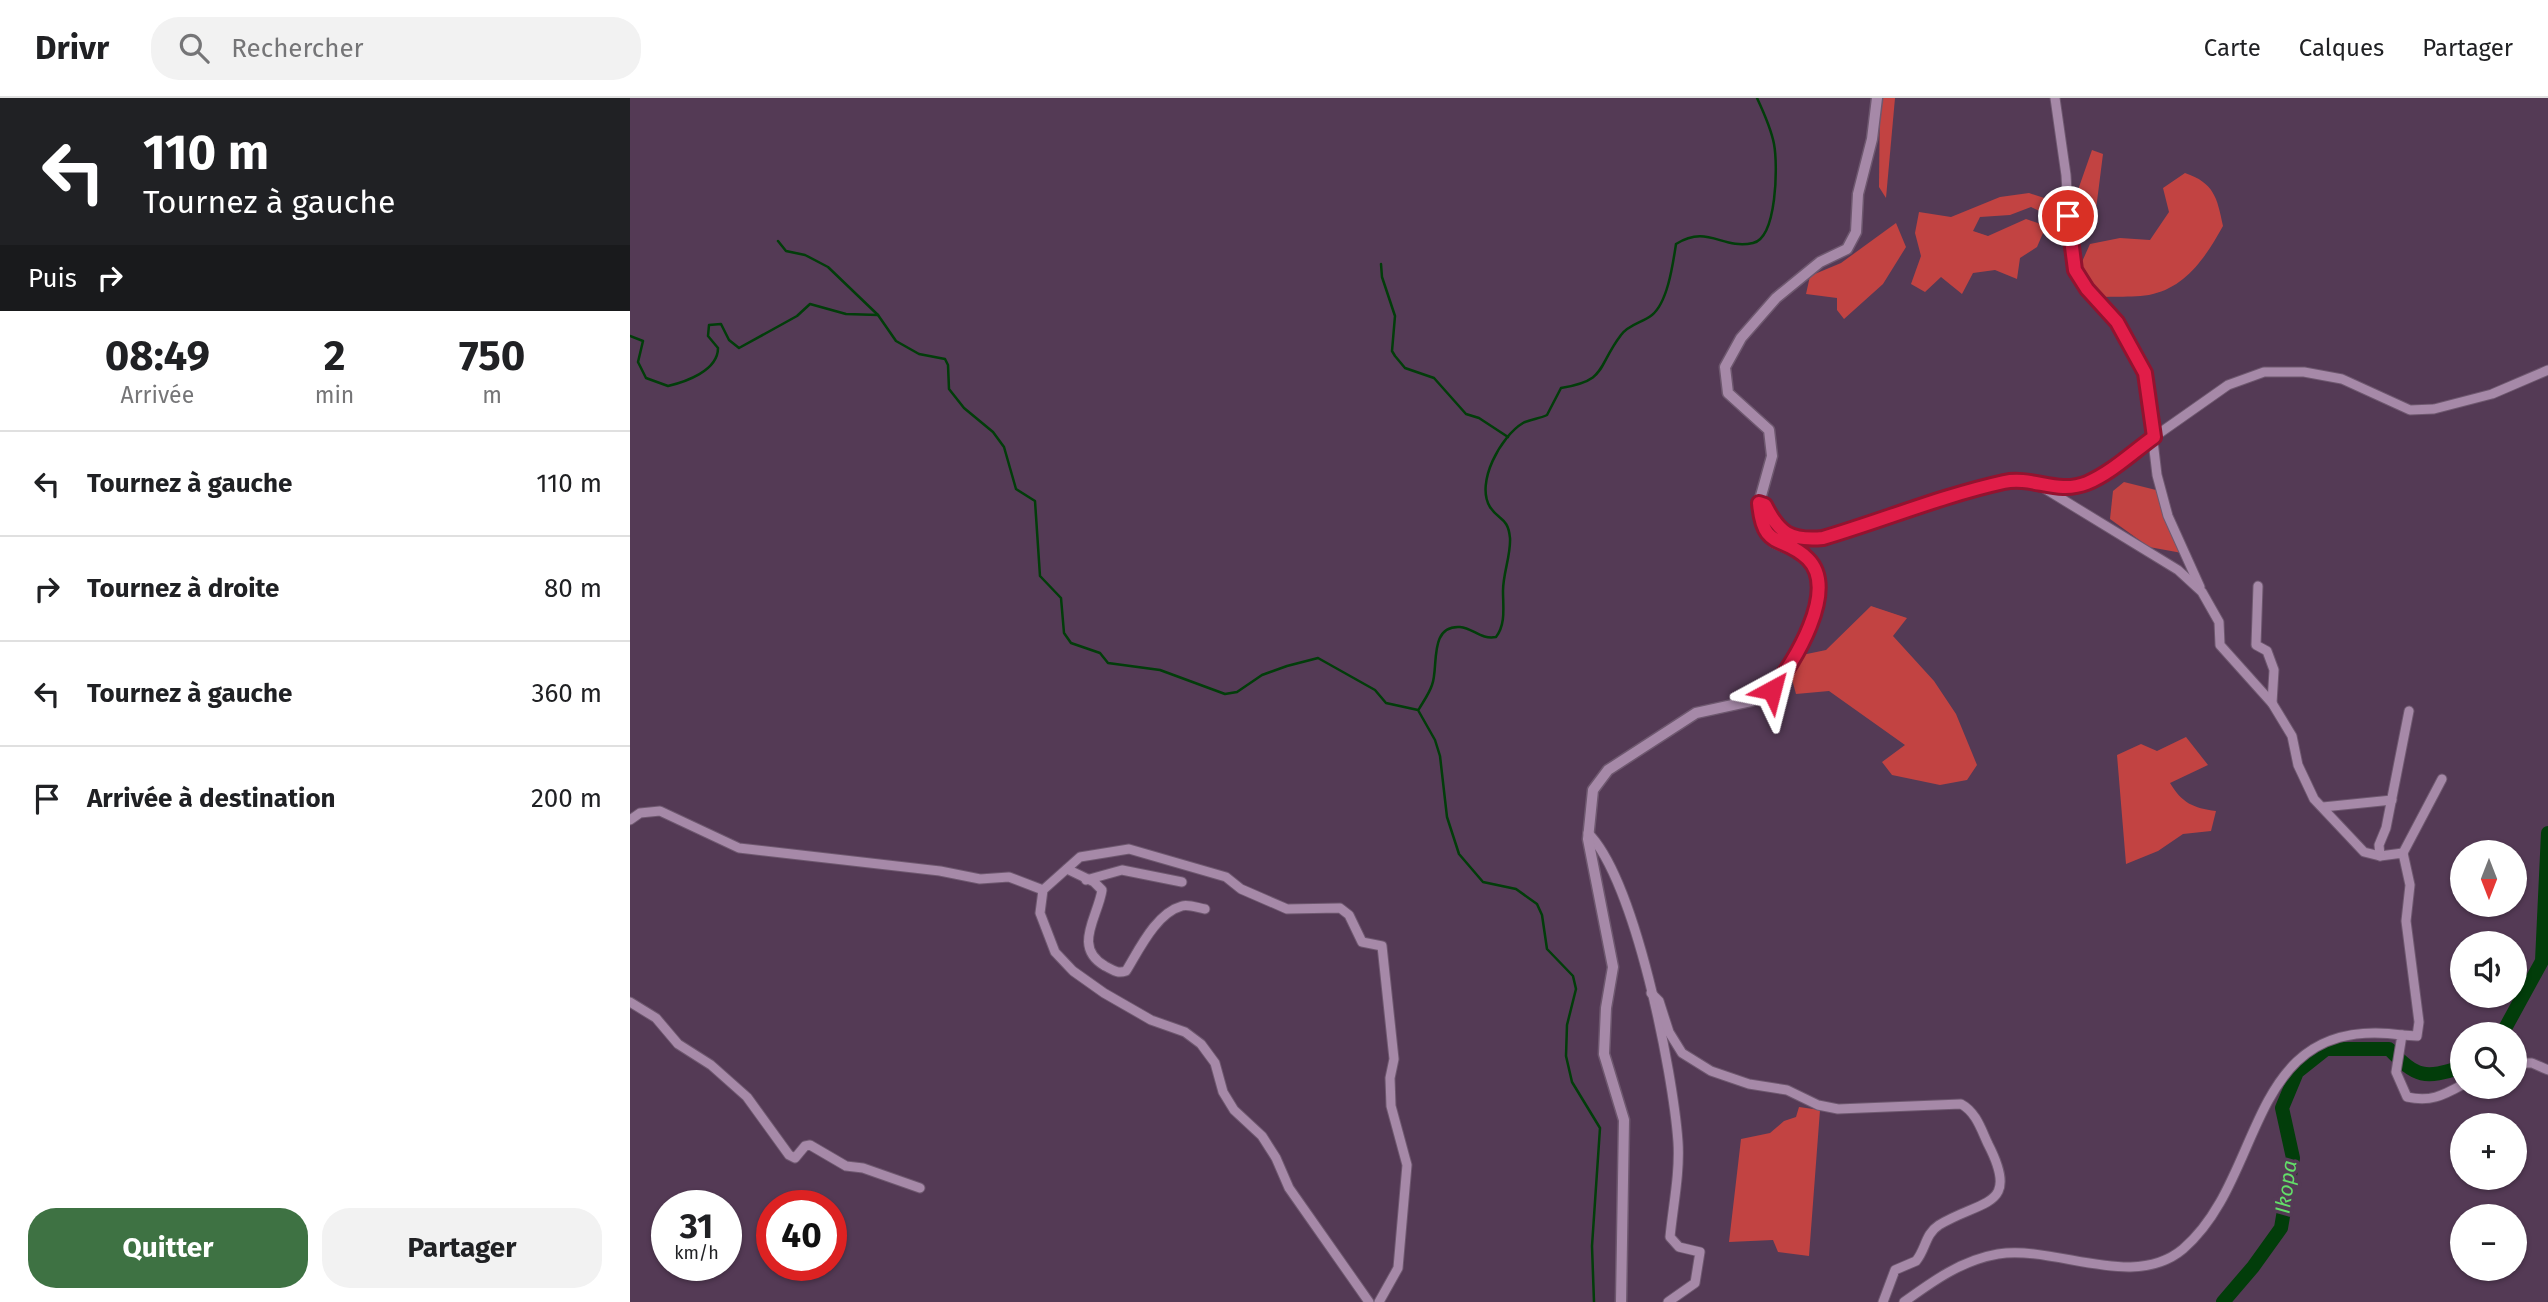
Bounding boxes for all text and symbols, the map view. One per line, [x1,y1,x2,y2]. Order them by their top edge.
search box [151,17,641,80]
text: Drivr [35,28,109,68]
icon: search [175,29,213,67]
text: Rechercher [231,33,364,64]
text: Carte [2204,34,2261,62]
text: Calques [2299,34,2384,62]
text: Partager [2422,34,2513,62]
text: 110 m [143,123,269,182]
icon: left [28,126,119,217]
text: Tournez à gauche [143,183,395,221]
pin [2038,186,2098,246]
icon: arrive [2049,197,2087,235]
icon: right [91,259,129,297]
text: Puis [28,263,77,294]
text: 08:49 [105,331,210,381]
text: 2 [324,331,345,381]
text: 750 [459,331,525,381]
text: Arrivée [120,381,194,409]
text: min [315,381,354,409]
text: m [482,381,502,409]
icon: left [28,465,66,503]
text: Tournez à gauche [87,468,292,499]
text: 110 m [536,468,602,499]
icon: right [28,570,66,608]
text: Tournez à droite [87,573,279,604]
text: 80 m [544,573,602,604]
position arrow [1735,653,1809,727]
icon: left [28,675,66,713]
text: Tournez à gauche [87,678,292,709]
text: 360 m [531,678,602,709]
icon: arrive [28,780,66,818]
text: Arrivée à destination [87,783,336,814]
text: 200 m [531,783,602,814]
north arrow [2450,840,2527,917]
map controls [2450,840,2527,1281]
button: sound [2450,931,2527,1008]
button: search [2450,1022,2527,1099]
button: + [2450,1113,2527,1190]
water label: Ikopa [2269,1159,2303,1215]
speed limit sign: 40 [756,1190,847,1281]
button: − [2450,1204,2527,1281]
text: 31 [680,1205,713,1247]
button: Quitter [28,1208,308,1288]
button: Partager [322,1208,602,1288]
text: km/h [674,1242,719,1264]

